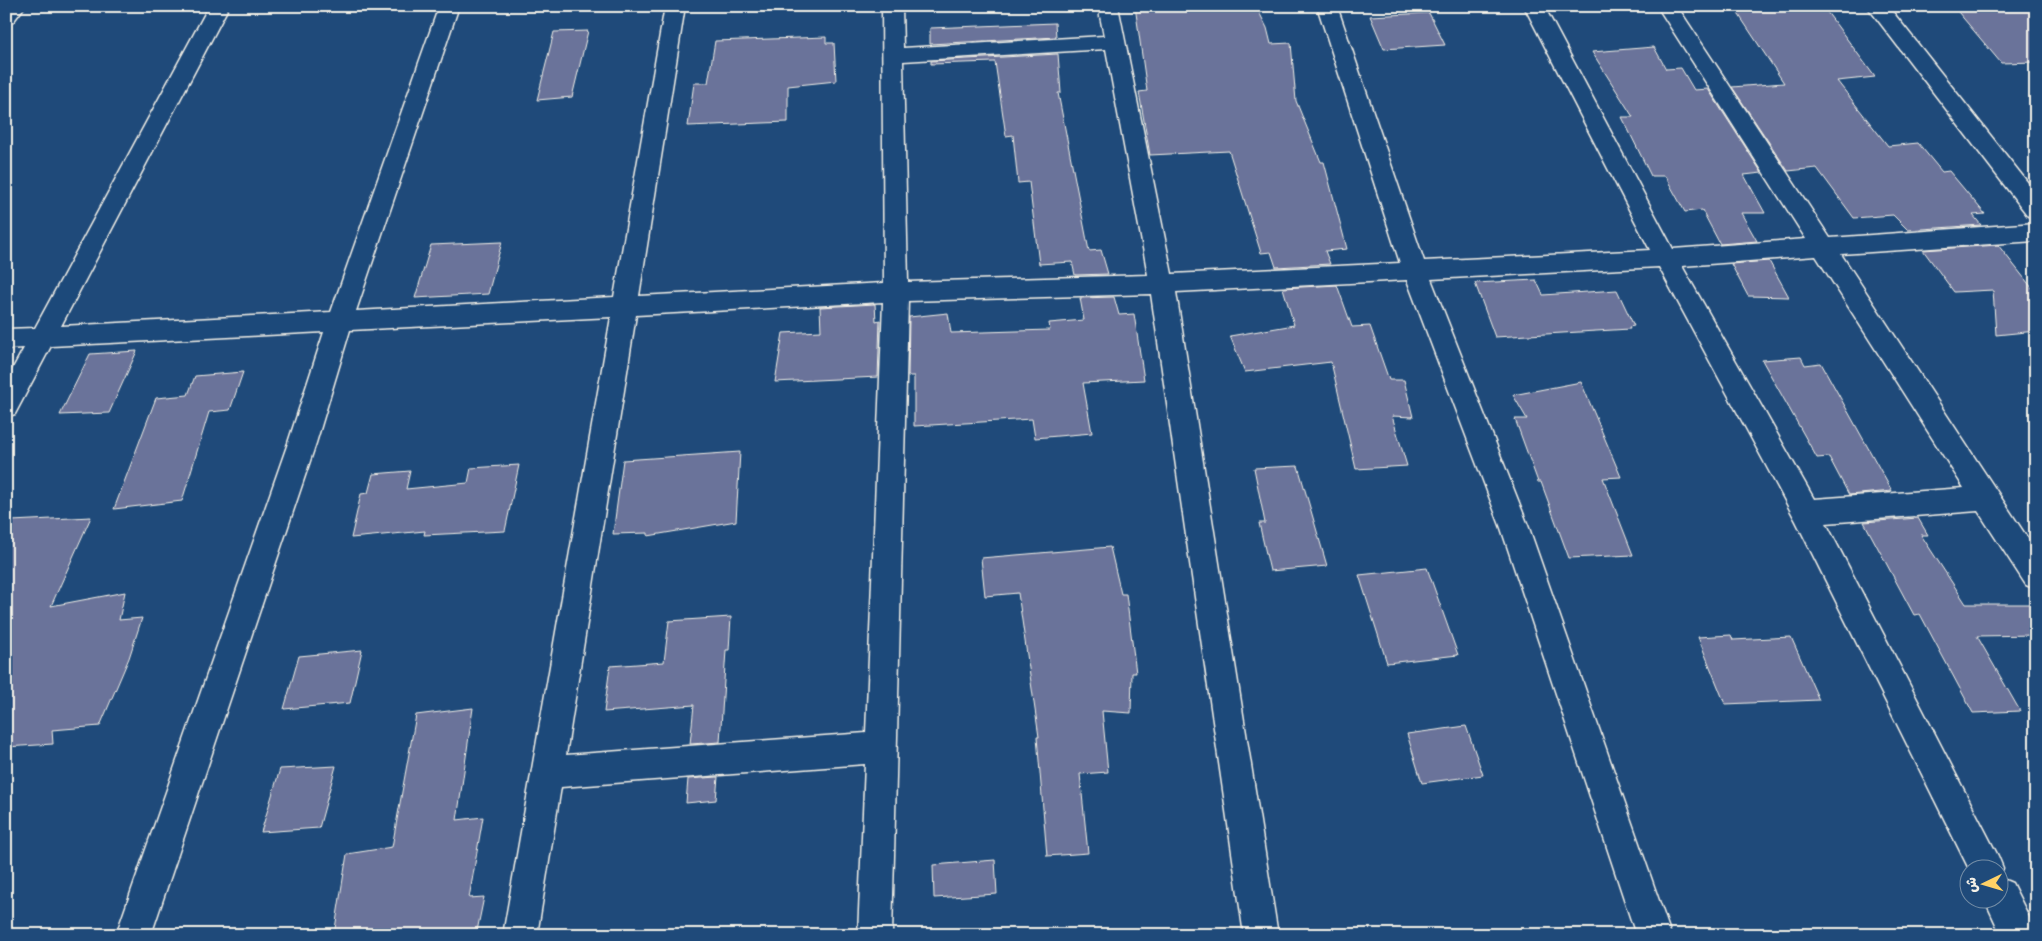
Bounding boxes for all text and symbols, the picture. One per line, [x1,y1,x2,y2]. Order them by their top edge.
north arrow [1960,858,2010,908]
text: ش [1962,877,1981,894]

